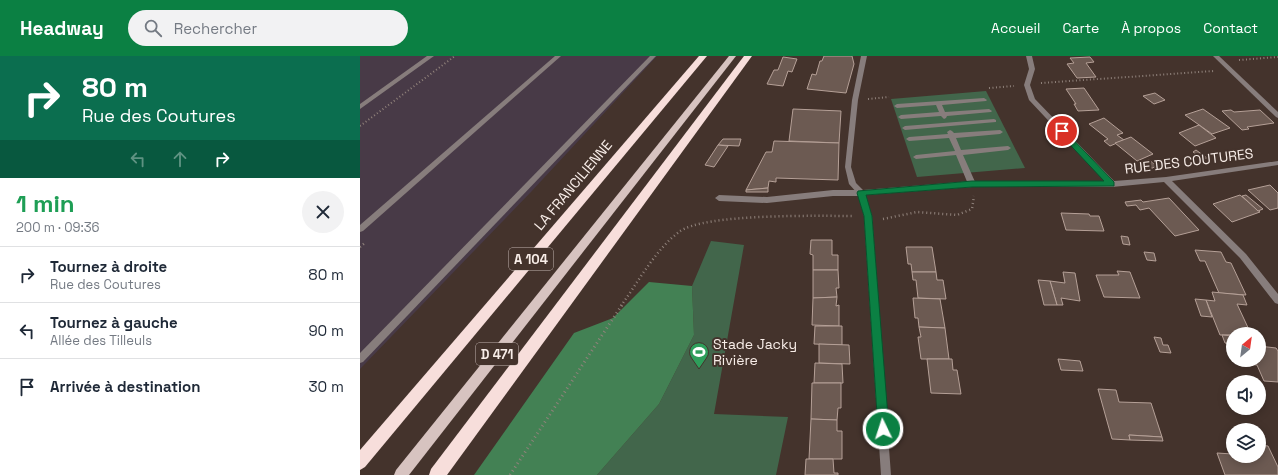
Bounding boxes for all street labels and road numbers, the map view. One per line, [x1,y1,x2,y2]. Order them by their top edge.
street label: LA FRANCILIENNE [530,136,616,234]
street label: RUE DES COUTURES [1124,144,1254,178]
road number: A 104 [509,248,553,270]
road number: D 471 [476,343,518,365]

